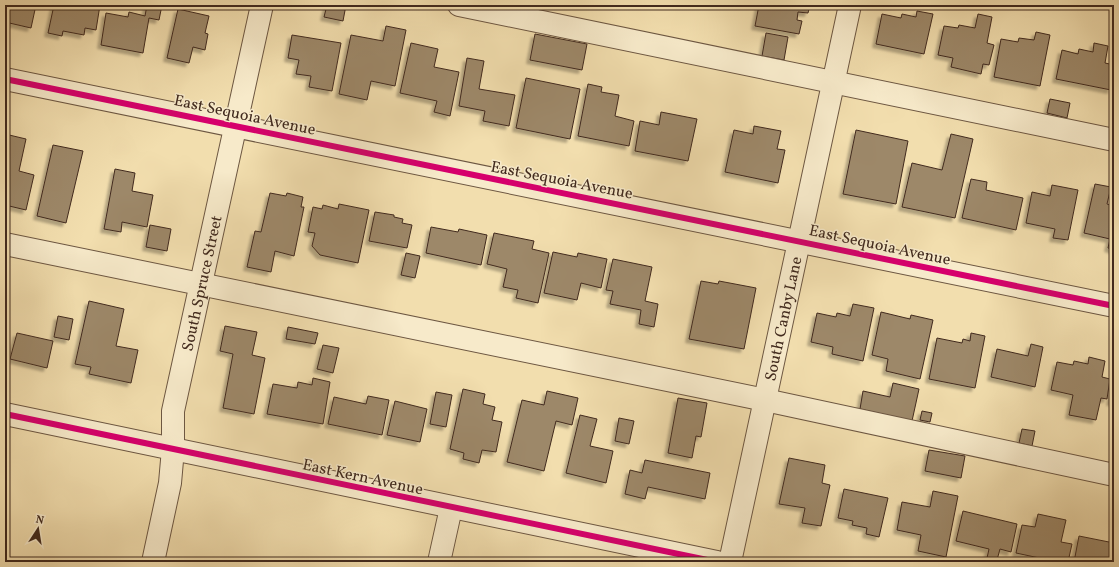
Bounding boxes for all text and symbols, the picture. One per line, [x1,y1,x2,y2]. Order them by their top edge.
street label: East Sequoia Avenue [172,90,317,142]
street label: East Sequoia Avenue [489,156,635,206]
street label: South Spruce Street [177,213,229,353]
street label: East Sequoia Avenue [807,220,952,272]
street label: South Canby Lane [760,255,809,383]
street label: East Kern Avenue [300,454,425,501]
north arrow [18,509,58,549]
text: N [34,513,45,529]

